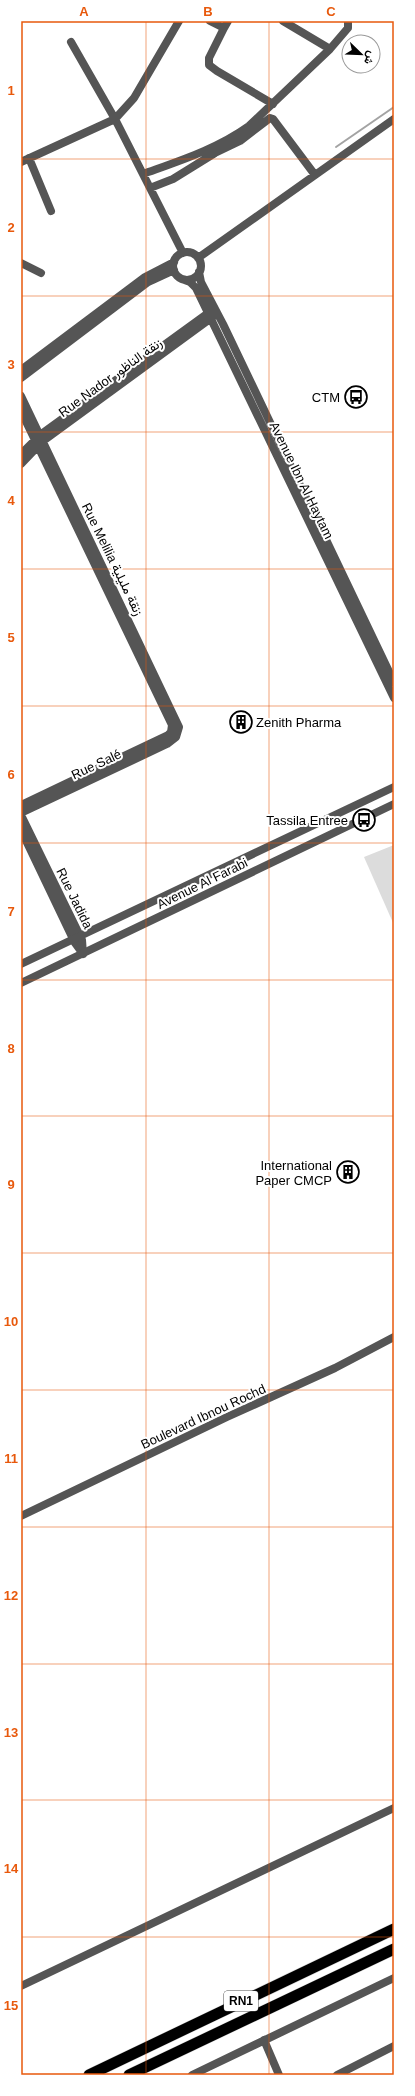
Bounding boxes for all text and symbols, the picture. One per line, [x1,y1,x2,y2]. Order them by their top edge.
text: A [79,4,89,19]
text: B [203,4,213,19]
text: C [326,4,336,19]
north arrow [341,34,381,74]
text: ش [361,49,378,66]
text: 1 [7,83,15,98]
text: 2 [7,220,15,235]
street label: Rue Nador زنقة الناظور [56,335,165,421]
text: 3 [7,357,15,372]
bus stop icon: CTM [343,384,369,410]
place label: CTM [312,390,340,405]
street label: Avenue Ibn Al Haytam [267,419,336,541]
text: 4 [7,493,15,508]
street label: Rue Melilia زنقة مليلية [78,500,146,618]
text: 5 [7,630,15,645]
building icon: Zenith Pharma [228,709,254,735]
place label: Zenith Pharma [256,715,342,730]
street label: Rue Salé [69,746,124,783]
text: 6 [7,767,15,782]
bus stop icon: Tassila Entree [351,807,377,833]
place label: Tassila Entree [266,813,348,828]
street label: Avenue Al Farabi [155,855,250,912]
street label: Rue Jadida [53,865,96,932]
text: 7 [7,904,15,919]
text: 8 [7,1041,15,1056]
place label: International Paper CMCP [255,1158,332,1188]
building icon: International Paper CMCP [335,1159,361,1185]
text: 9 [7,1177,15,1192]
text: 10 [4,1314,18,1329]
street label: Boulevard Ibnou Rochd [138,1381,268,1452]
text: 11 [4,1451,18,1466]
text: 12 [4,1588,18,1603]
text: 13 [4,1725,18,1740]
text: 14 [4,1861,19,1876]
road number: RN1 [224,1991,258,2011]
text: 15 [4,1998,18,2013]

